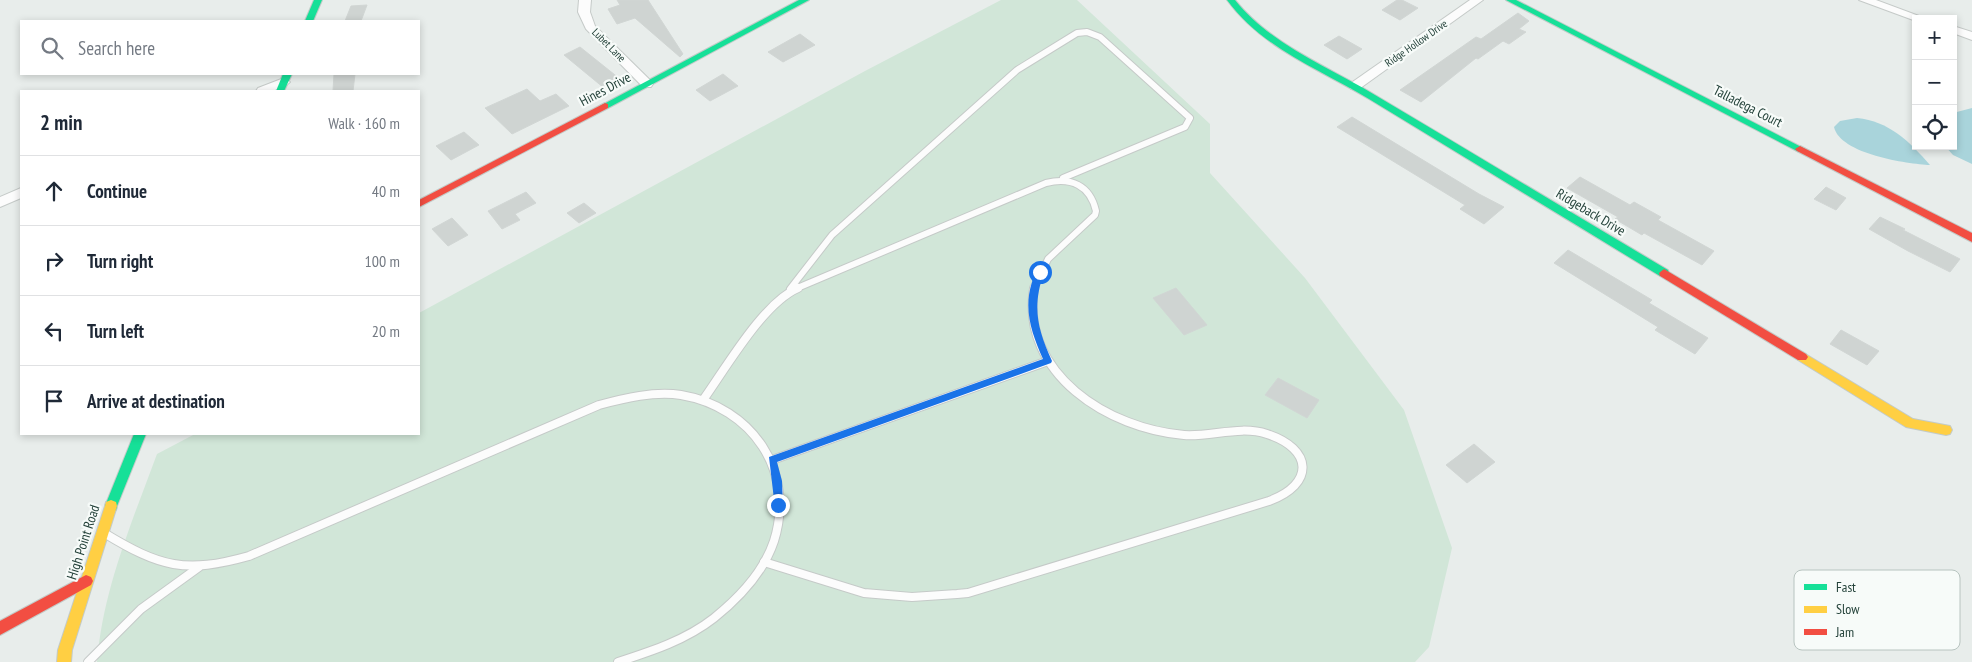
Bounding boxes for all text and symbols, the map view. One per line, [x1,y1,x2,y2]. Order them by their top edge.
map controls [1912,15,1957,150]
button: + [1912,15,1957,60]
street label: Ridge Hollow Drive [1382,16,1450,70]
search box [20,20,420,75]
street label: Lubet Lane [589,25,629,65]
icon: search [38,34,66,62]
text: Search here [78,36,155,60]
button: − [1912,60,1957,105]
street label: Hines Drive [576,68,634,110]
street label: Talladega Court [1710,81,1786,131]
button: locate [1912,105,1957,150]
text: 2 min [40,109,82,136]
text: Walk · 160 m [328,113,400,133]
icon: ahead [40,177,68,205]
text: Continue [87,179,147,203]
text: 40 m [372,181,400,201]
street label: Ridgeback Drive [1553,184,1629,240]
icon: right [40,247,68,275]
text: Turn right [87,249,153,273]
text: 100 m [365,251,400,271]
route start [1029,261,1052,284]
icon: left [40,317,68,345]
text: Turn left [87,319,144,343]
text: 20 m [372,321,400,341]
icon: arrive [40,387,68,415]
text: Arrive at destination [87,389,225,413]
route end [767,494,790,517]
street label: High Point Road [62,502,104,582]
legend [1794,570,1960,650]
text: Fast [1836,578,1856,596]
text: Slow [1836,600,1860,618]
text: Jam [1835,623,1854,641]

